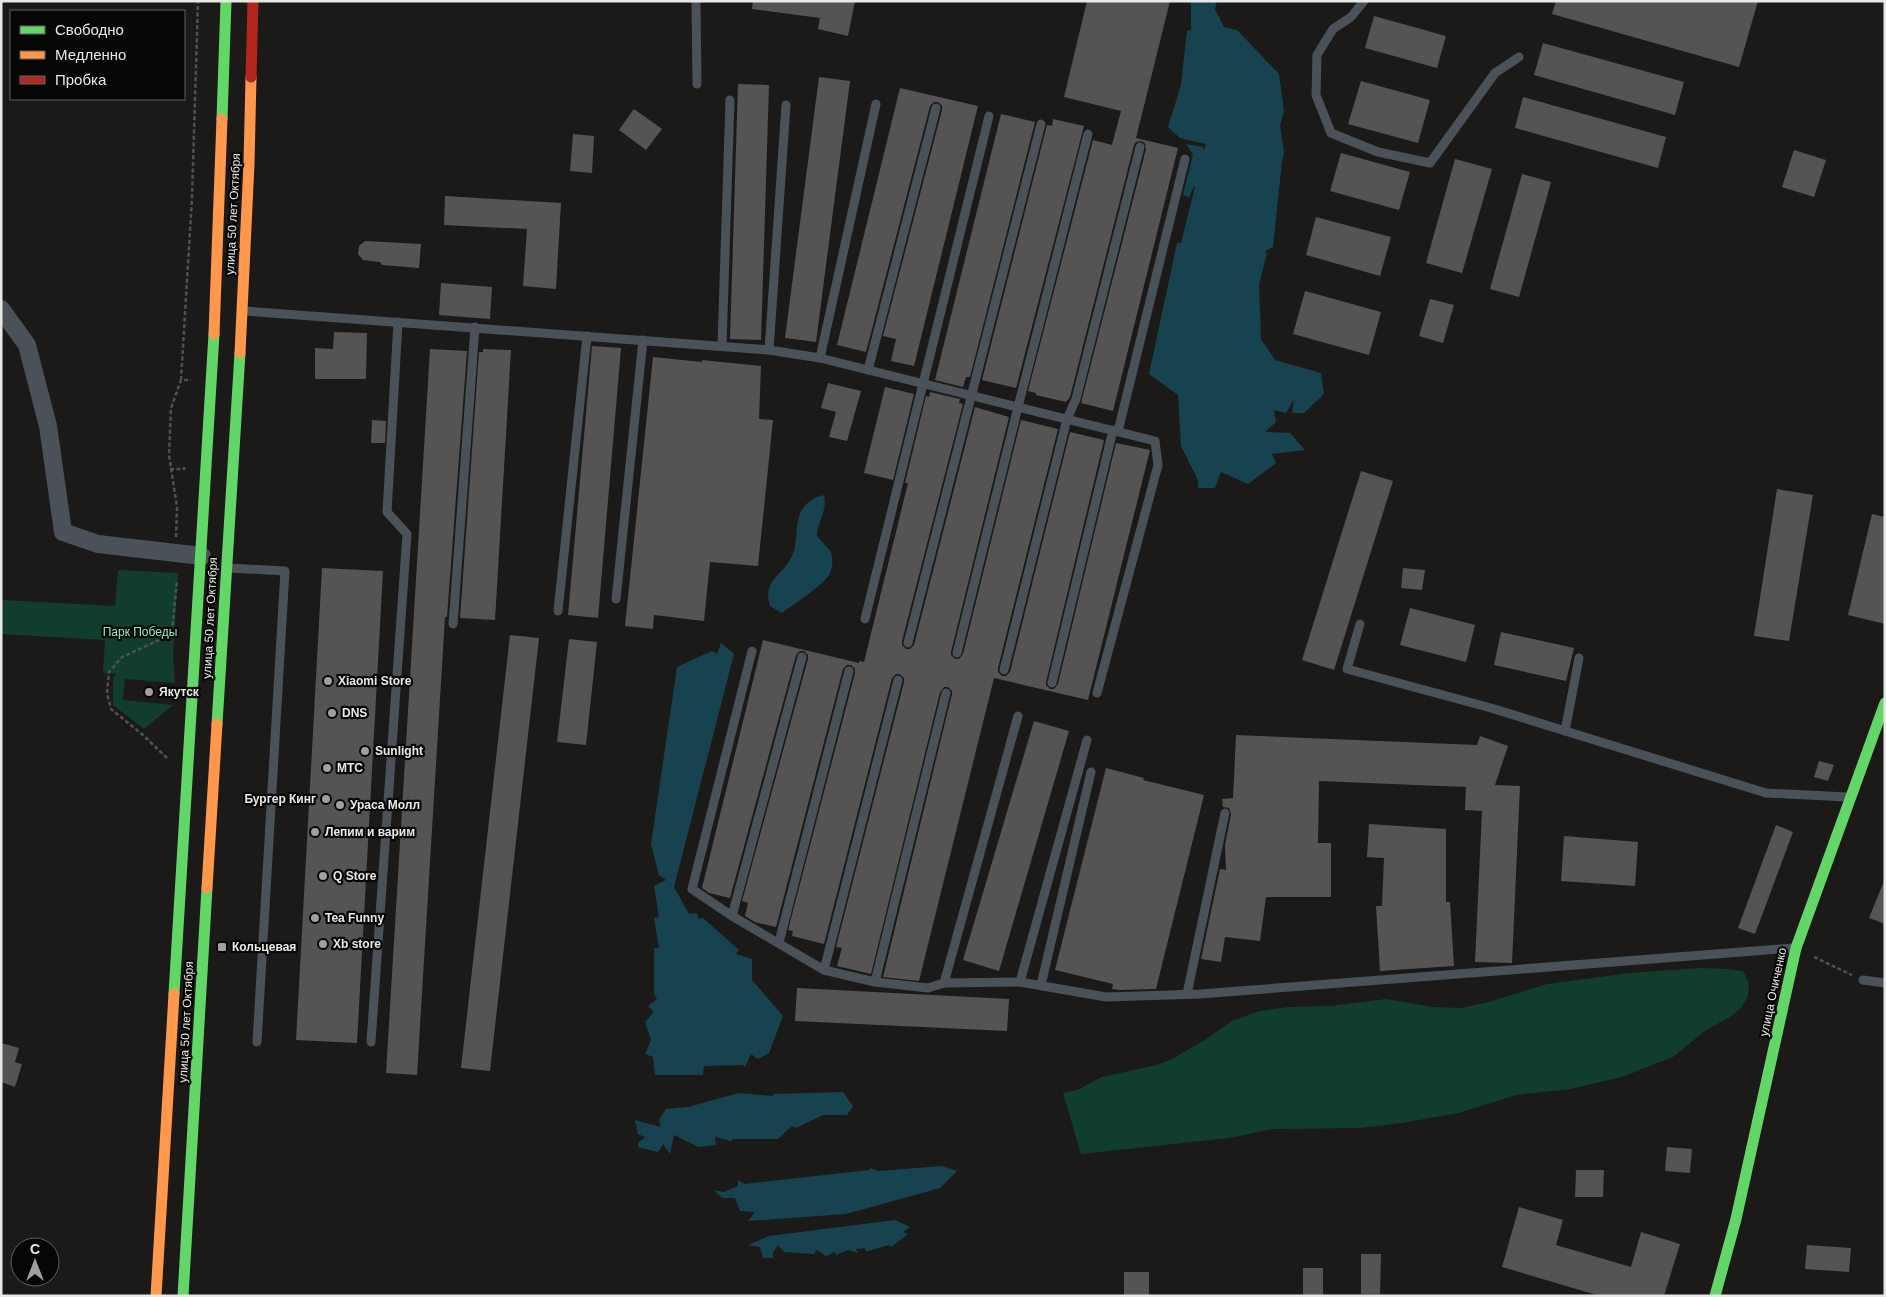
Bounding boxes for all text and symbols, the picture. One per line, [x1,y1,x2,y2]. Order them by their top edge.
legend [10,10,185,100]
text: Свободно [55,21,124,38]
text: Медленно [55,46,126,63]
text: Пробка [55,71,107,88]
street label: улица 50 лет Октября [223,153,243,275]
street label: улица 50 лет Октября [200,557,220,679]
park label: Парк Победы [103,625,177,639]
place label: Xiaomi Store [338,674,412,688]
marker: Xiaomi Store [322,675,334,687]
place label: Якутск [159,685,200,699]
marker: Якутск [143,686,155,698]
place label: DNS [342,706,367,720]
marker: DNS [326,707,338,719]
place label: Sunlight [375,744,423,758]
marker: Sunlight [359,745,371,757]
place label: МТС [337,761,363,775]
marker: МТС [321,762,333,774]
place label: Бургер Кинг [244,792,316,806]
marker: Бургер Кинг [320,793,332,805]
place label: Ураса Молл [350,798,420,812]
marker: Ураса Молл [334,799,346,811]
place label: Лепим и варим [325,825,415,839]
marker: Лепим и варим [309,826,321,838]
place label: Q Store [333,869,377,883]
marker: Q Store [317,870,329,882]
place label: Tea Funny [325,911,384,925]
marker: Tea Funny [309,912,321,924]
place label: Xb store [333,937,381,951]
marker: Xb store [317,938,329,950]
place label: Кольцевая [232,940,296,954]
marker: Кольцевая [216,941,228,953]
street label: улица Очиченко [1757,946,1789,1038]
street label: улица 50 лет Октября [176,961,196,1083]
north arrow [10,1237,60,1287]
text: С [30,1241,40,1257]

